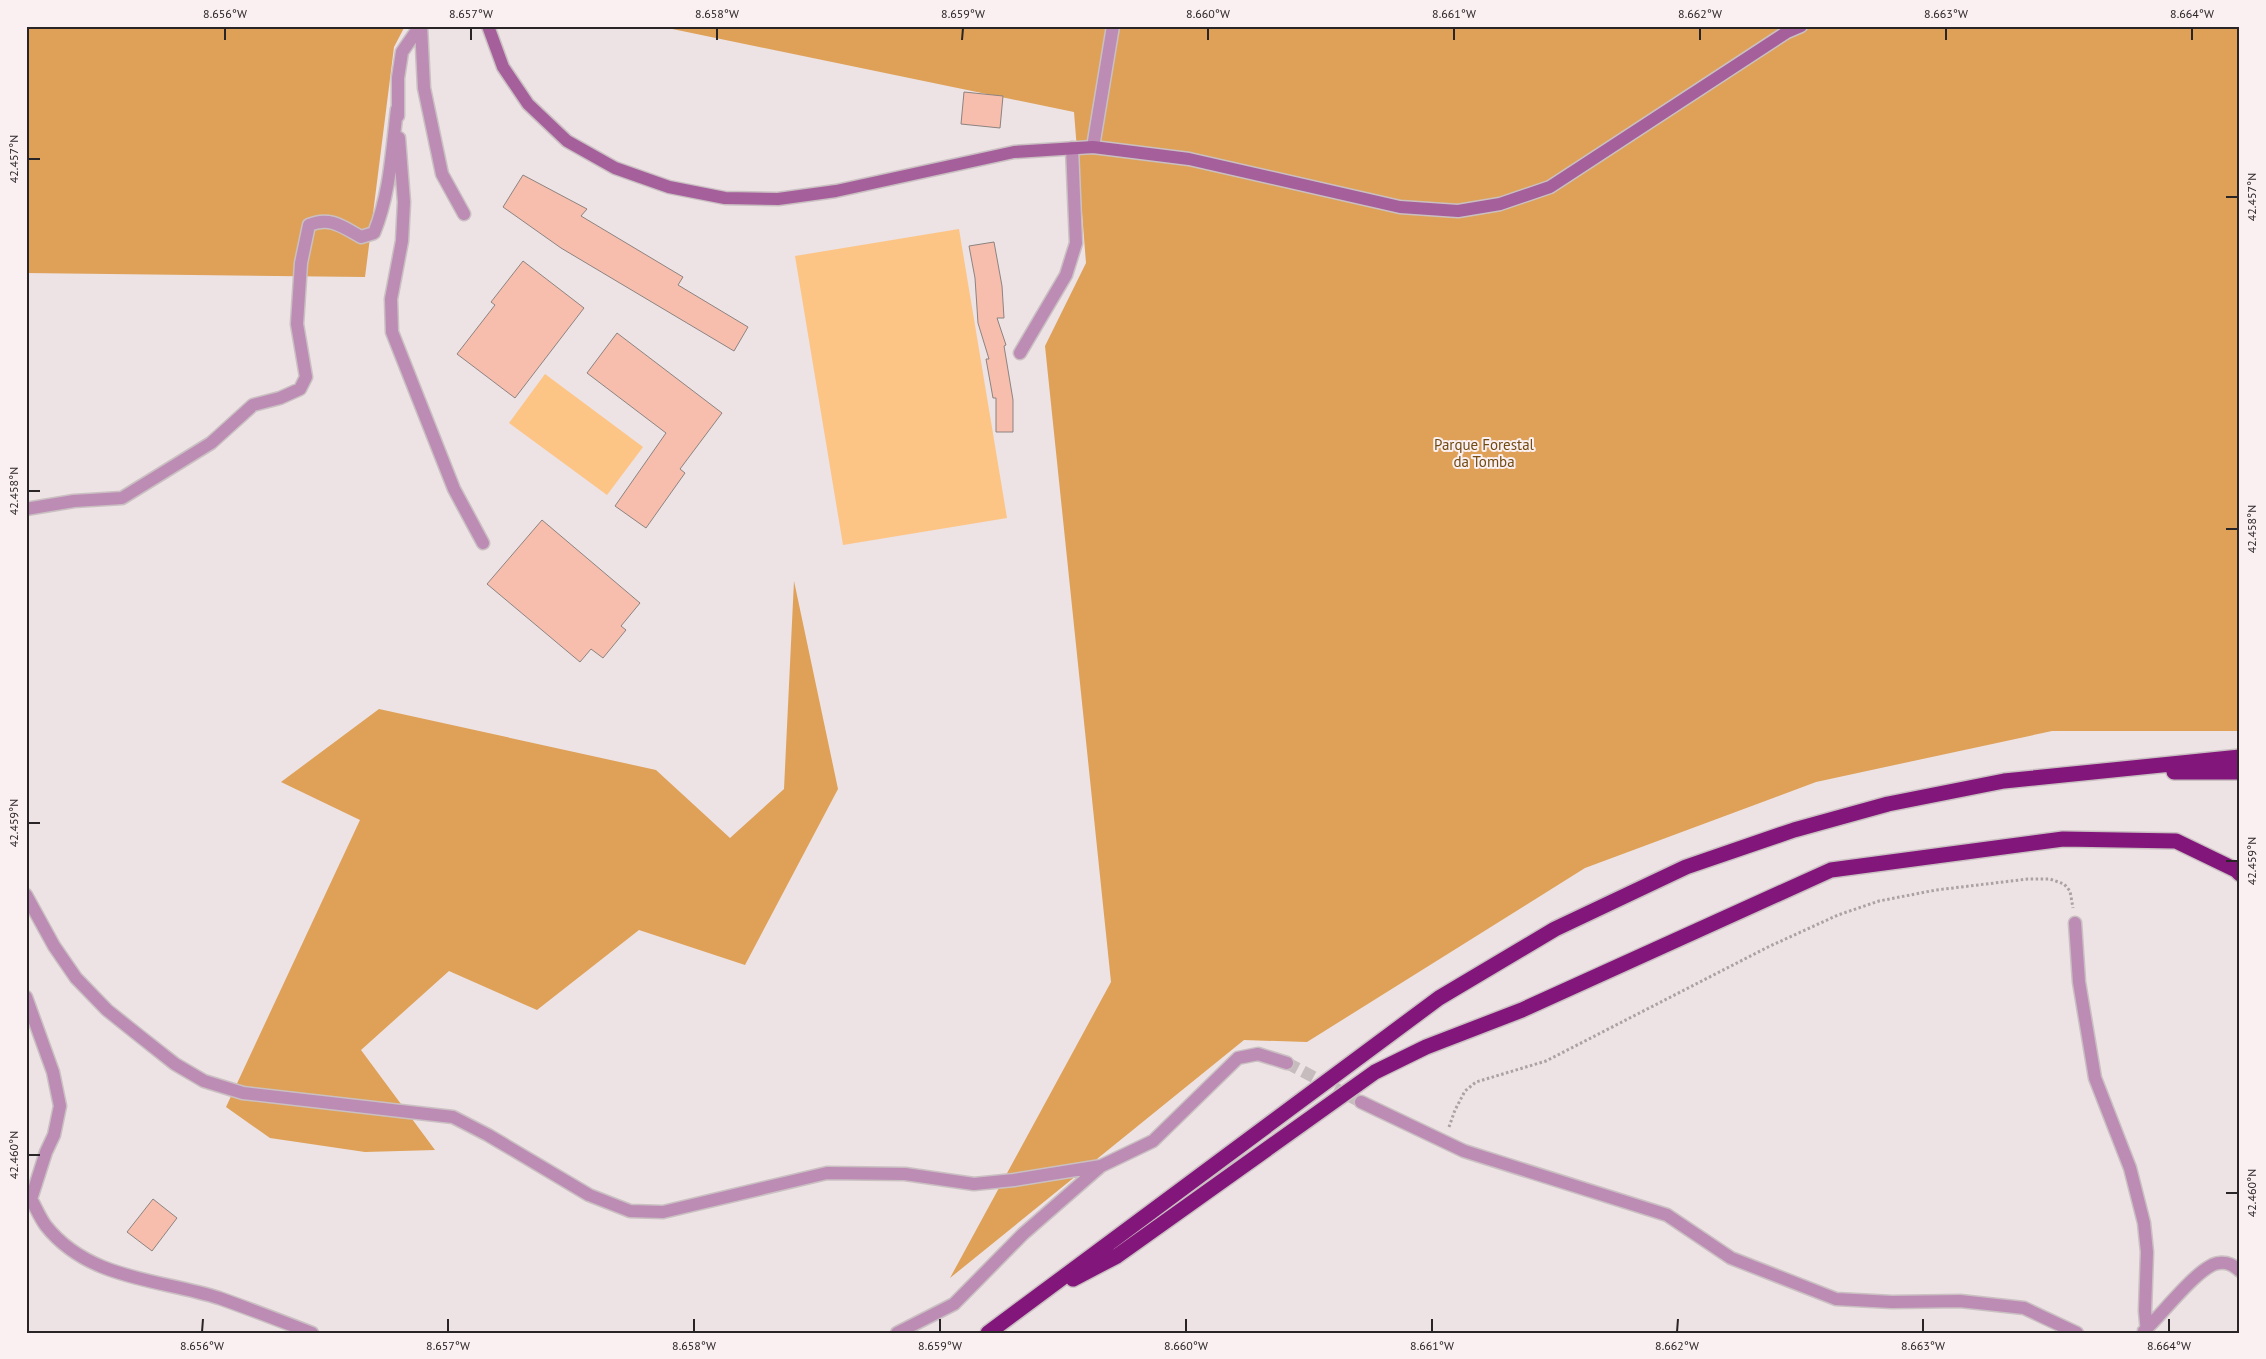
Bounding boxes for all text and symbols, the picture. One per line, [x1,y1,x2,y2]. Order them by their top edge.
text: 8.656°W [203,6,247,21]
text: 8.657°W [449,6,493,21]
text: 8.658°W [695,6,739,21]
text: 8.659°W [941,6,985,21]
text: 8.660°W [1186,6,1230,21]
text: 8.661°W [1432,6,1476,21]
text: 8.662°W [1678,6,1722,21]
text: 8.663°W [1924,6,1968,21]
text: 8.664°W [2170,6,2214,21]
text: 42.457°N [6,135,21,183]
text: 42.457°N [2244,173,2259,221]
park label: Parque Forestal da Tomba [1434,435,1535,471]
text: 42.458°N [6,467,21,515]
text: 42.458°N [2244,505,2259,553]
text: 42.459°N [6,799,21,847]
text: 42.459°N [2244,837,2259,885]
text: 42.460°N [6,1131,21,1179]
text: 42.460°N [2244,1169,2259,1217]
text: 8.656°W [180,1338,224,1353]
text: 8.657°W [426,1338,470,1353]
text: 8.658°W [672,1338,716,1353]
text: 8.659°W [918,1338,962,1353]
text: 8.660°W [1164,1338,1208,1353]
text: 8.661°W [1410,1338,1454,1353]
text: 8.662°W [1655,1338,1699,1353]
text: 8.663°W [1901,1338,1945,1353]
text: 8.664°W [2147,1338,2191,1353]

